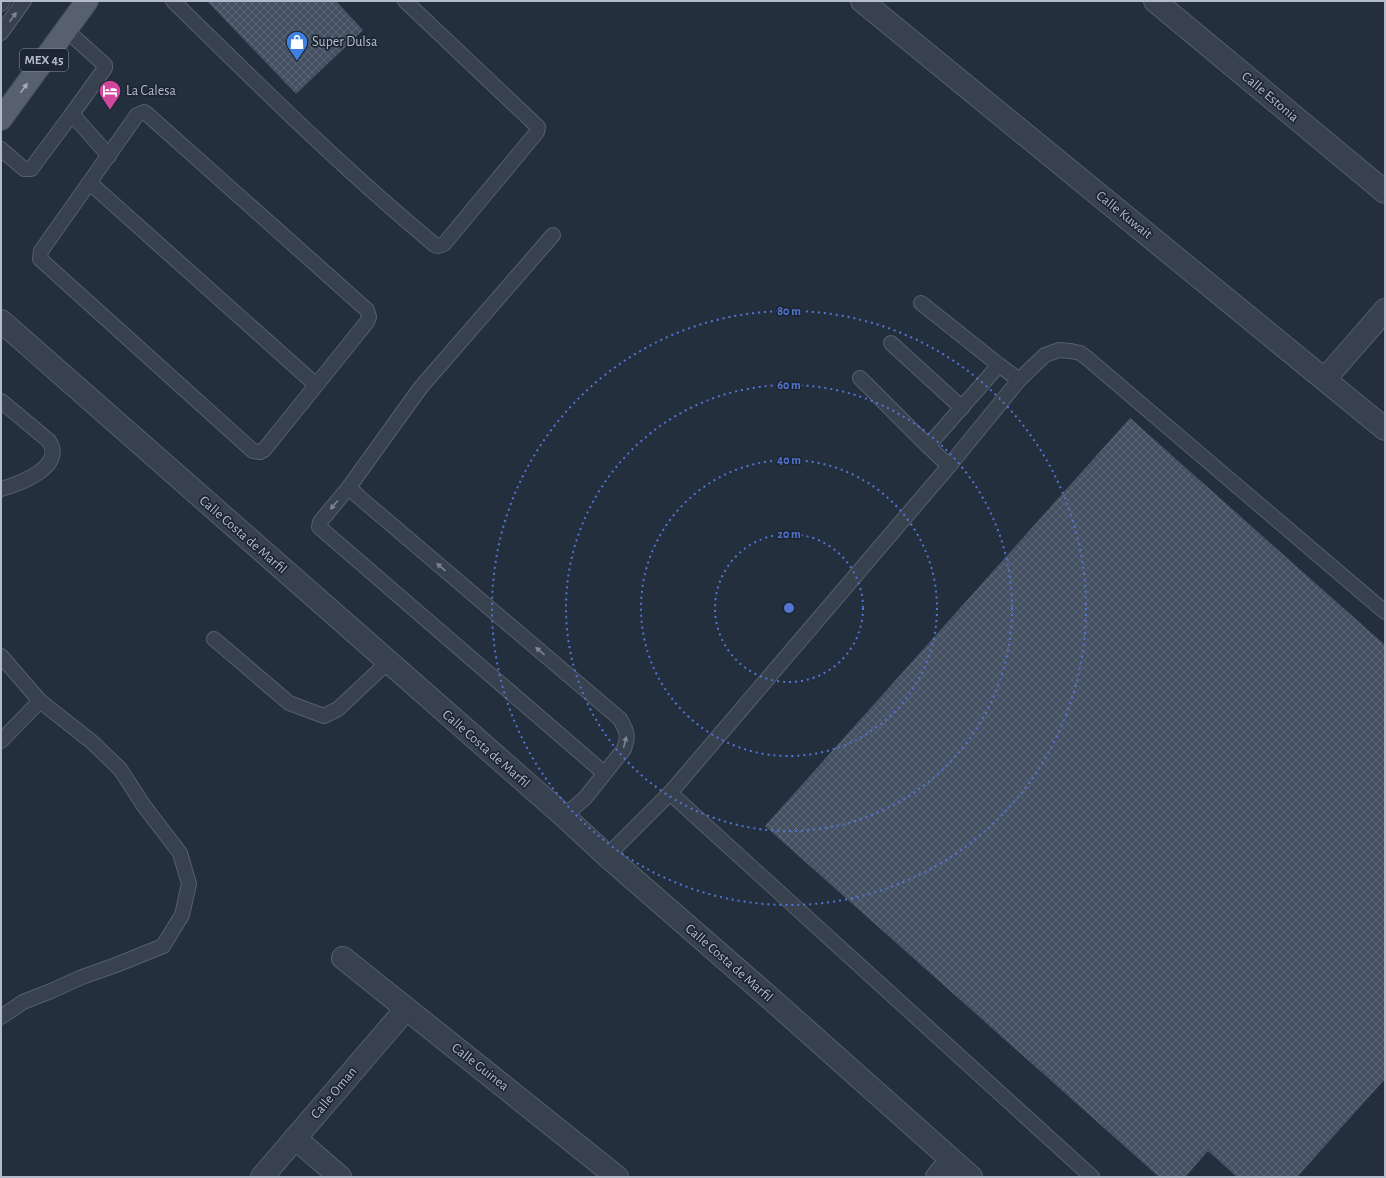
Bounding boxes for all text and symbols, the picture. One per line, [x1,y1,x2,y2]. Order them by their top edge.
one-way arrow [9,12,17,23]
shop icon: Super Dulsa [284,29,310,62]
place label: Super Dulsa [312,35,378,49]
road number: MEX 45 [20,49,68,71]
street label: Calle Estonia [1239,69,1301,125]
hotel icon: La Calesa [97,78,123,111]
one-way arrow [20,83,28,93]
place label: La Calesa [126,84,176,98]
street label: Calle Kuwait [1093,188,1155,242]
text: 80 m [777,305,801,317]
text: 60 m [777,379,801,391]
text: 40 m [777,454,801,466]
street label: Calle Costa de Marfil [197,493,289,577]
one-way arrow [330,499,339,510]
text: 20 m [777,528,801,540]
one-way arrow [435,562,446,571]
centre of rings [782,601,796,615]
one-way arrow [535,646,546,655]
street label: Calle Costa de Marfil [440,707,532,791]
one-way arrow [623,736,629,748]
street label: Calle Costa de Marfil [683,921,775,1005]
street label: Calle Guinea [449,1040,512,1094]
street label: Calle Oman [308,1064,360,1122]

